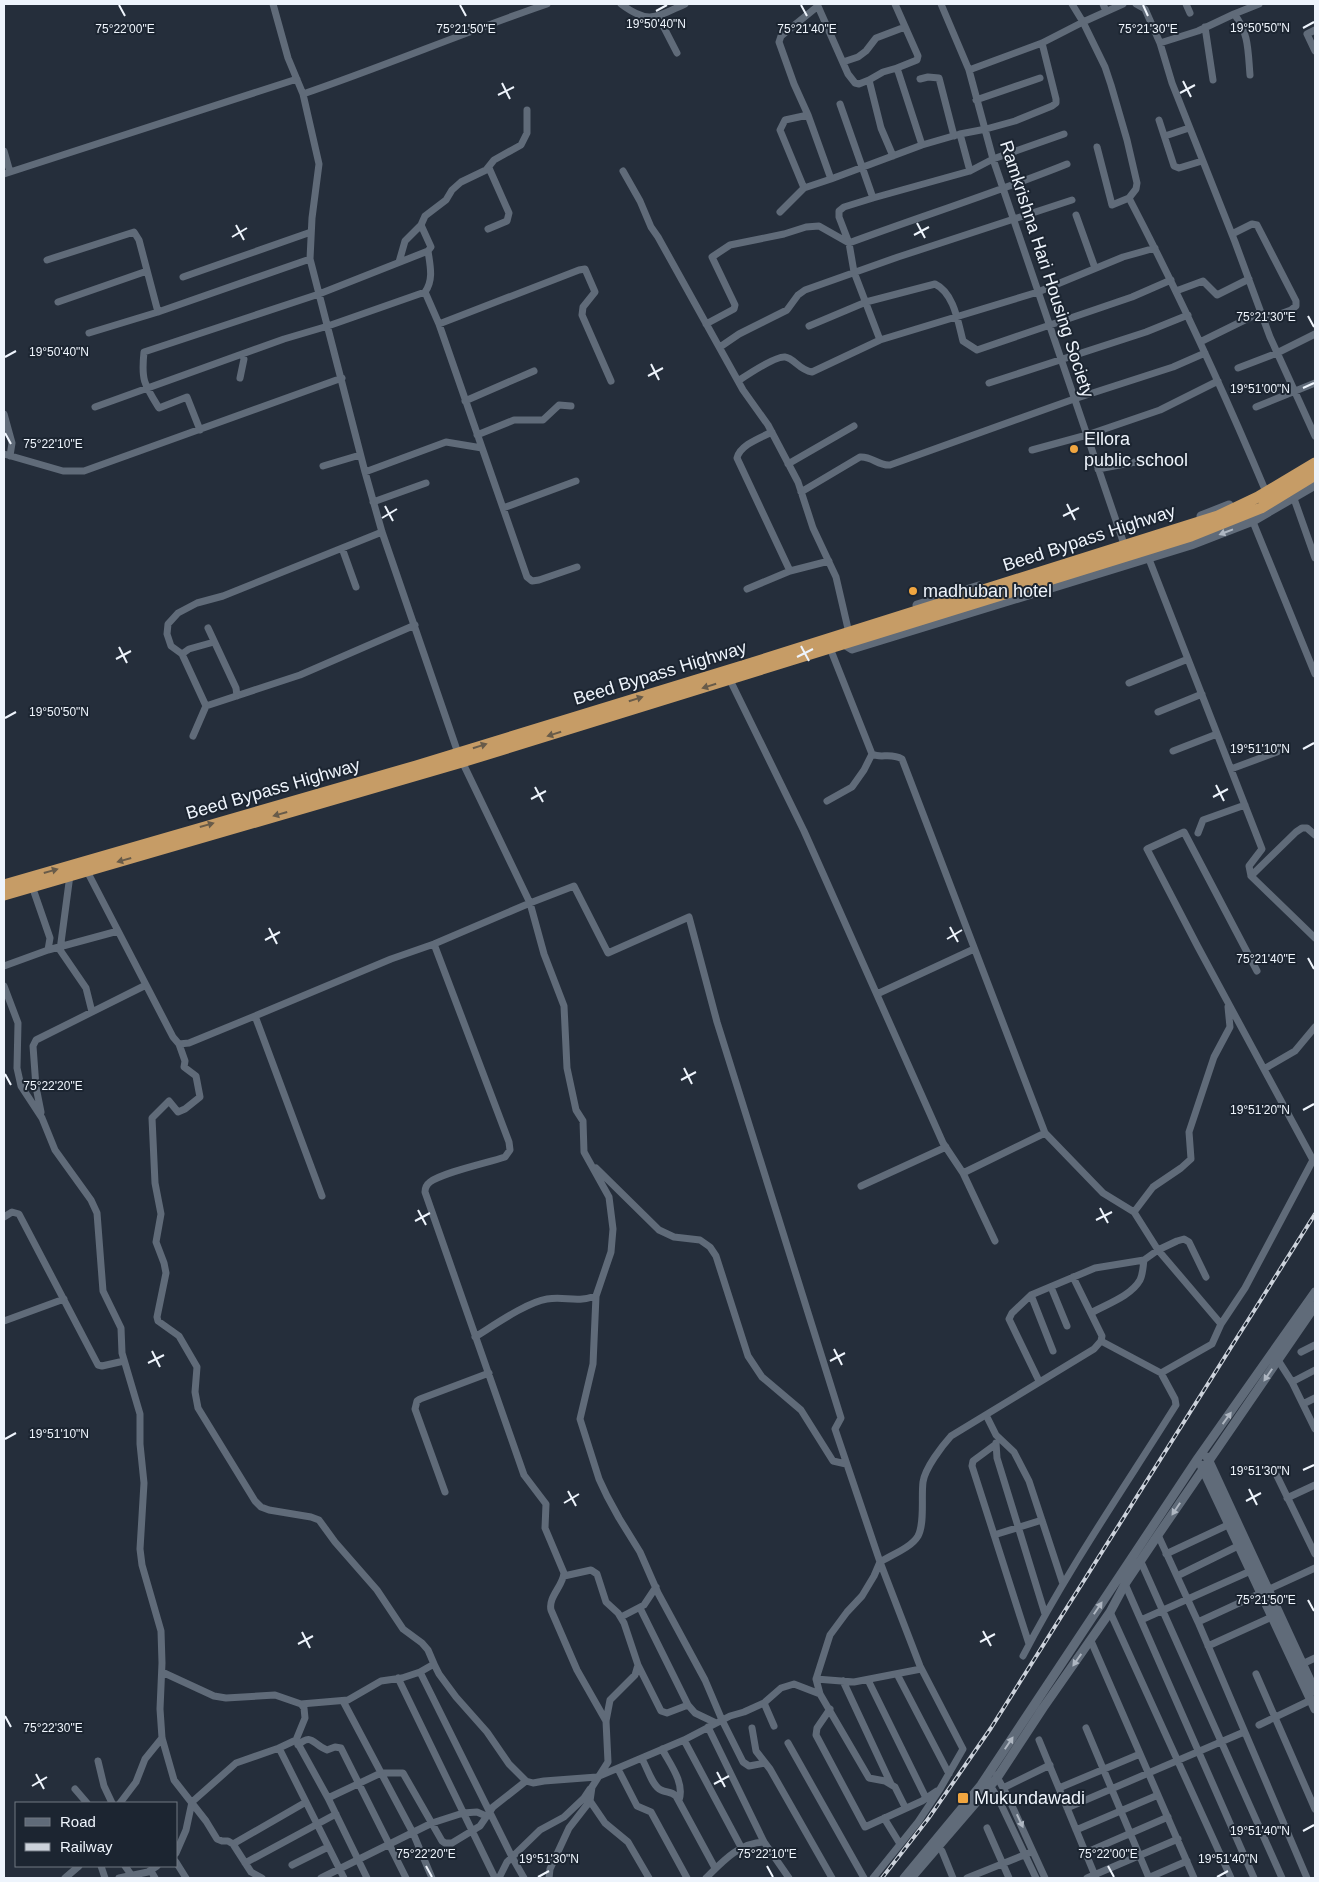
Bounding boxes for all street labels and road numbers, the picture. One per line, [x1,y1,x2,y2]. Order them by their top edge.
street label: Ramkrishna Hari Housing Society [996,138,1098,400]
street label: Beed Bypass Highway [1000,501,1178,575]
street label: Beed Bypass Highway [571,637,749,709]
street label: Beed Bypass Highway [184,755,362,823]

